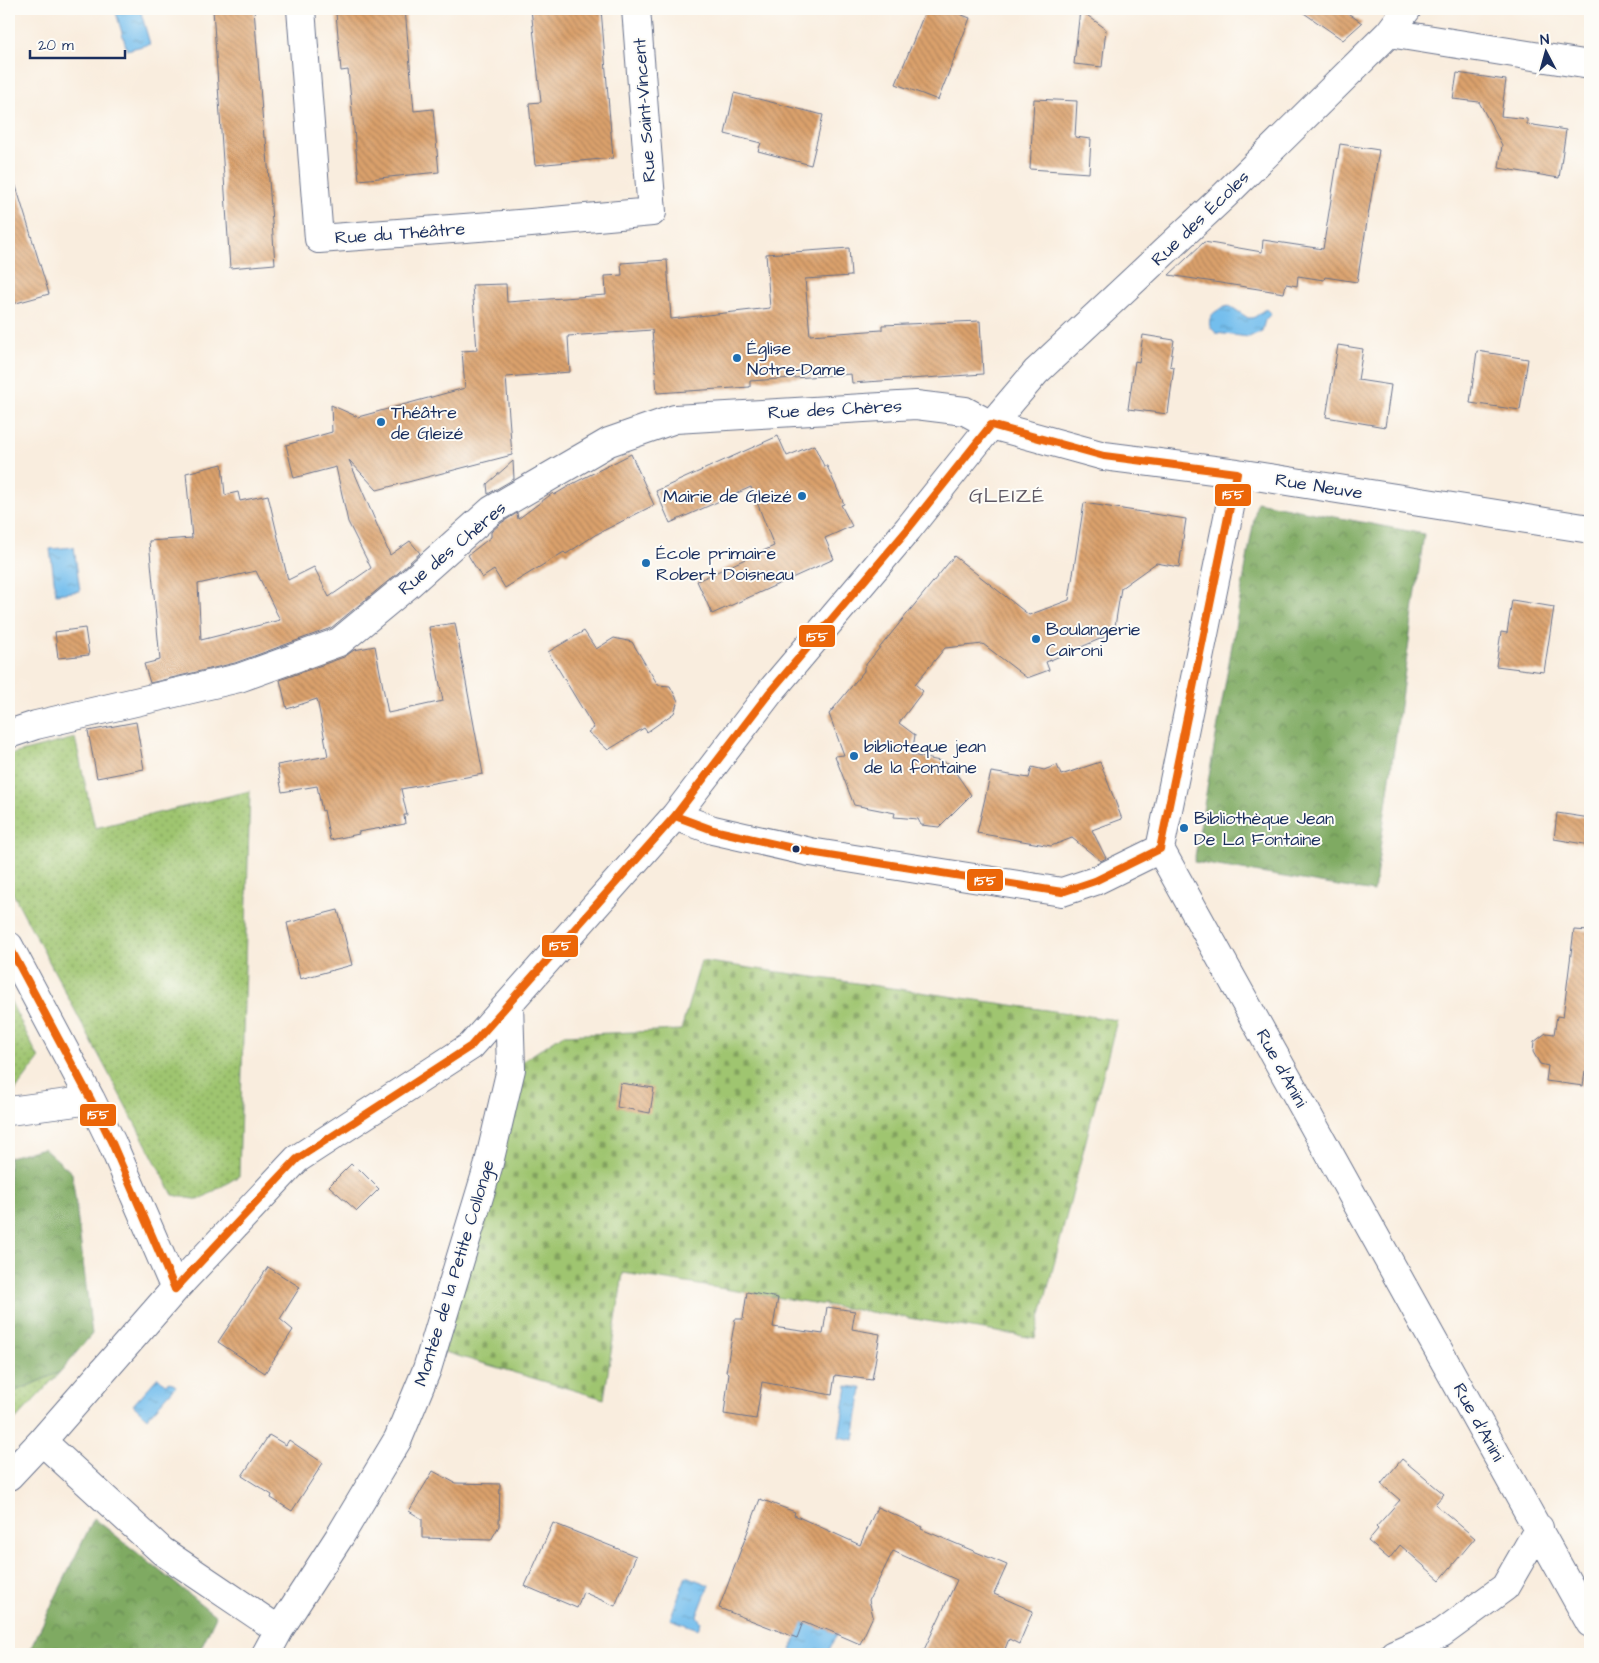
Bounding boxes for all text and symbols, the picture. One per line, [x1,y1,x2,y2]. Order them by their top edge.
scale bar [30,28,125,60]
north arrow [1522,28,1572,78]
text: N [1539,30,1550,50]
text: 20 m [38,35,74,56]
street label: Rue Saint-Vincent [627,36,662,183]
street label: Rue des Écoles [1146,165,1255,272]
street label: Rue du Théâtre [334,216,466,251]
place label: Église Notre-Dame [747,336,846,382]
marker: Église Notre-Dame [731,352,743,364]
street label: Rue des Chères [767,394,903,425]
place label: Théâtre de Gleizé [391,400,464,446]
marker: Théâtre de Gleizé [375,416,387,428]
street label: Rue Neuve [1273,467,1365,506]
district label: GLEIZÉ [969,482,1045,510]
line badge: 155 [1214,483,1252,507]
place label: Mairie de Gleizé [663,484,792,509]
text: 155 [1222,485,1245,505]
marker: Mairie de Gleizé [796,490,808,502]
street label: Rue des Chères [393,496,512,601]
place label: École primaire Robert Doisneau [656,541,794,587]
marker: École primaire Robert Doisneau [640,557,652,569]
place label: Boulangerie Caironi [1046,617,1141,663]
line badge: 155 [798,624,836,648]
text: 155 [806,627,829,647]
marker: Boulangerie Caironi [1030,633,1042,645]
place label: biblioteque jean de la fontaine [864,734,986,780]
marker: biblioteque jean de la fontaine [848,750,860,762]
place label: Bibliothèque Jean De La Fontaine [1194,806,1334,852]
marker: Bibliothèque Jean De La Fontaine [1178,822,1190,834]
unlabelled marker [791,844,801,854]
line badge: 155 [966,868,1004,892]
text: 155 [974,871,997,891]
line badge: 155 [541,934,579,958]
text: 155 [549,936,572,956]
street label: Rue d'Anini [1250,1025,1313,1112]
line badge: 155 [79,1103,117,1127]
text: 155 [87,1105,110,1125]
street label: Montée de la Petite Collonge [408,1157,502,1390]
street label: Rue d'Anini [1447,1379,1510,1466]

